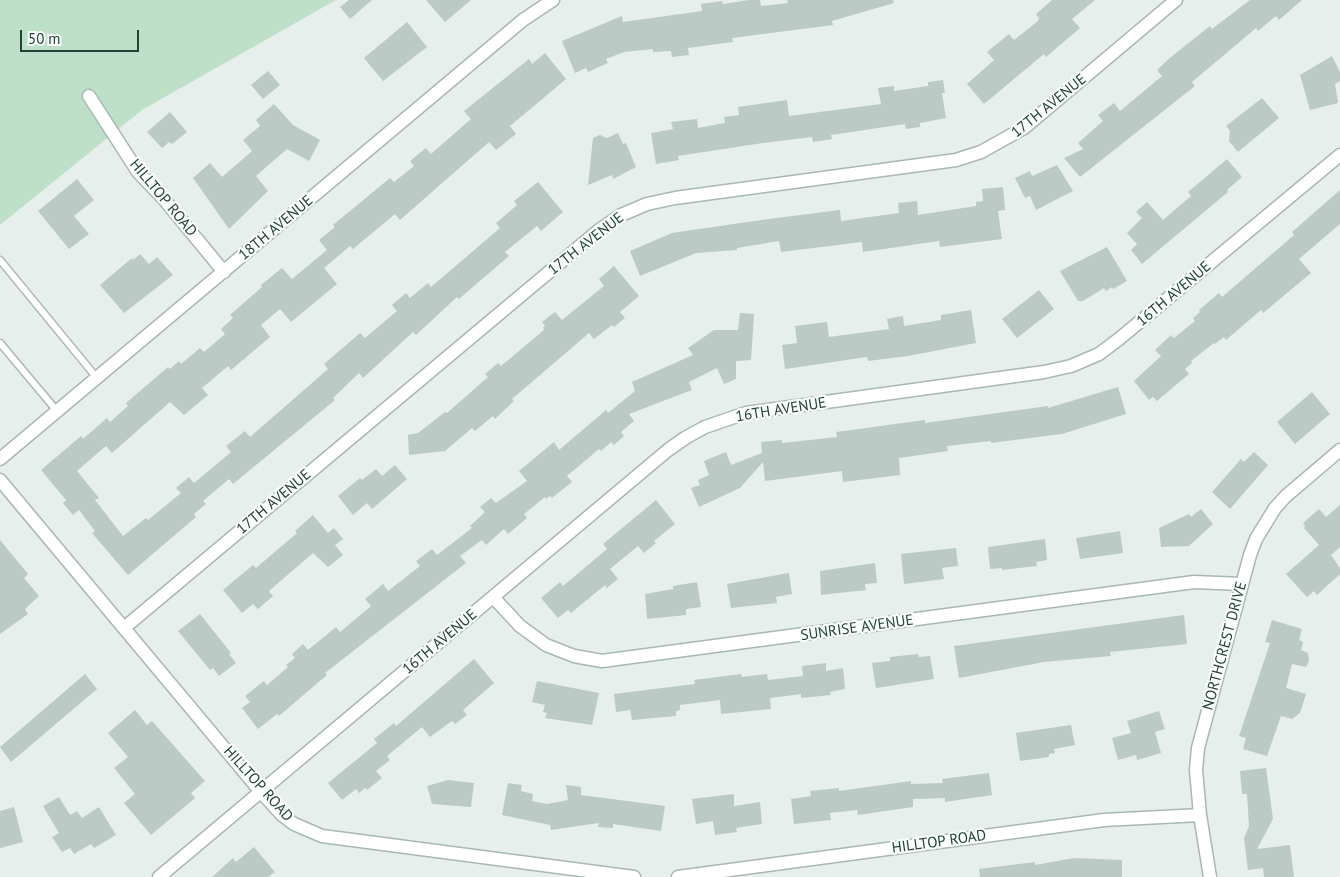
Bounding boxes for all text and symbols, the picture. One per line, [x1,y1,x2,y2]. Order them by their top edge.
scale bar [22,20,141,52]
text: 50 m [28,29,61,48]
street label: 17TH AVENUE [1008,70,1090,142]
street label: HILLTOP ROAD [126,156,200,240]
street label: 18TH AVENUE [235,192,317,264]
street label: 17TH AVENUE [544,209,628,279]
street label: 16TH AVENUE [1133,258,1215,330]
street label: 16TH AVENUE [734,394,828,426]
street label: 17TH AVENUE [233,466,315,538]
street label: NORTHCREST DRIVE [1199,580,1251,712]
street label: 16TH AVENUE [399,606,481,678]
street label: SUNRISE AVENUE [799,611,915,645]
street label: HILLTOP ROAD [219,743,297,825]
street label: HILLTOP ROAD [891,826,987,858]

